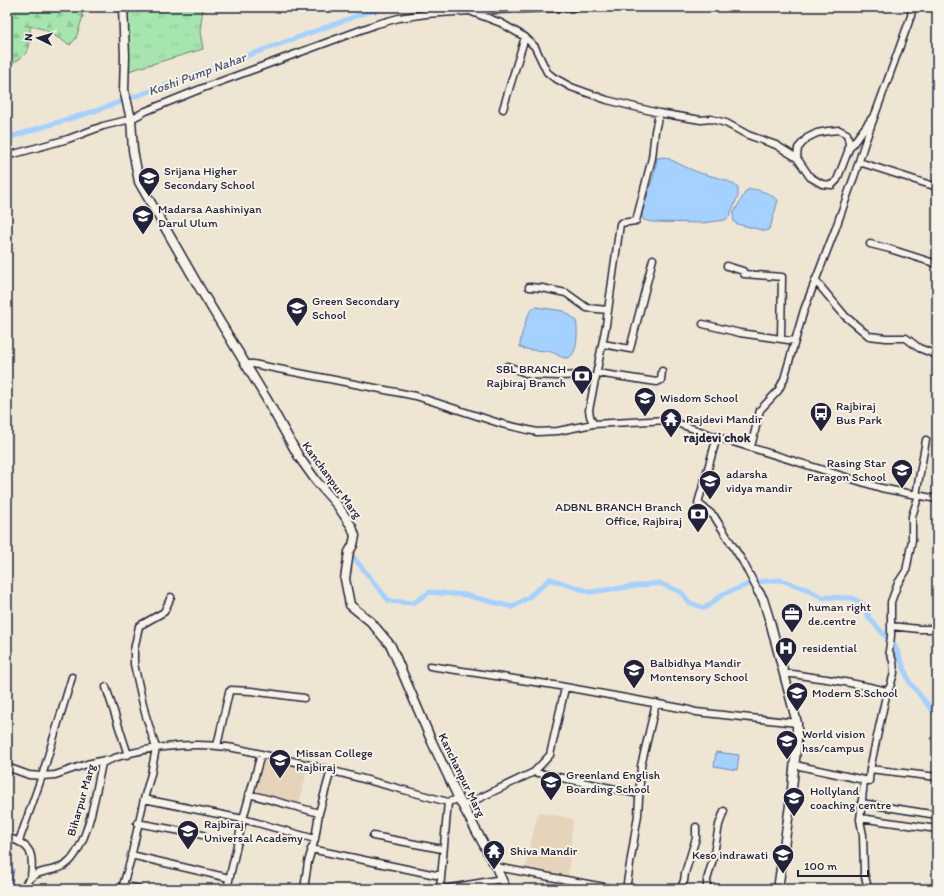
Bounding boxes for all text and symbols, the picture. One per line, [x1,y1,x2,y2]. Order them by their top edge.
north arrow [18,18,58,58]
text: N [22,33,35,41]
water label: Koshi Pump Nahar [146,49,250,99]
place label: Srijana Higher Secondary School [164,164,256,192]
school or university icon: Srijana Higher Secondary School [136,165,162,198]
place label: Madarsa Aashiniyan Darul Ulum [158,202,262,230]
school or university icon: Madarsa Aashiniyan Darul Ulum [130,203,156,236]
place label: Green Secondary School [312,294,400,322]
school or university icon: Green Secondary School [284,295,310,328]
place label: SBL BRANCH Rajbiraj Branch [486,362,566,390]
bank icon: SBL BRANCH Rajbiraj Branch [569,363,595,396]
school or university icon: Wisdom School [632,385,658,418]
place label: Wisdom School [660,391,739,405]
place label: Rajbiraj Bus Park [836,399,883,427]
bus stop icon: Rajbiraj Bus Park [808,400,834,433]
temple icon: Rajdevi Mandir [658,406,684,439]
place label: Rajdevi Mandir [686,412,763,426]
district label: rajdevi chok [684,430,751,446]
street label: Kanchanpur Marg [299,439,365,522]
place label: Rasing Star Paragon School [807,456,887,484]
school or university icon: Rasing Star Paragon School [889,457,915,490]
place label: adarsha vidya mandir [726,467,793,495]
school or university icon: adarsha vidya mandir [697,468,723,501]
place label: ADBNL BRANCH Branch Office, Rajbiraj [555,500,683,528]
bank icon: ADBNL BRANCH Branch Office, Rajbiraj [685,501,711,534]
place label: human right de.centre [808,600,871,628]
office icon: human right de.centre [779,601,805,634]
hospital icon: residential [773,635,799,668]
place label: residential [802,641,857,655]
place label: Balbidhya Mandir Montensory School [650,656,748,684]
school or university icon: Balbidhya Mandir Montensory School [621,657,647,690]
school or university icon: Modern S.School [784,680,810,713]
place label: Modern S.School [812,686,898,700]
place label: World vision hss/campus [802,727,866,755]
school or university icon: World vision hss/campus [774,728,800,761]
street label: Kanchanpur Marg [436,731,489,820]
place label: Missan College Rajbiraj [296,746,373,774]
school or university icon: Missan College Rajbiraj [267,747,293,780]
street label: Biharpur Marg [64,761,98,838]
place label: Greenland English Boarding School [566,768,661,796]
school or university icon: Greenland English Boarding School [538,769,564,802]
place label: Hollyland coaching centre [810,784,892,812]
school or university icon: Hollyland coaching centre [781,785,807,818]
place label: Rajbiraj Universal Academy [204,817,303,845]
school or university icon: Rajbiraj Universal Academy [175,818,201,851]
temple icon: Shiva Mandir [481,838,507,871]
school or university icon: Keso indrawati [770,842,796,875]
place label: Shiva Mandir [510,844,578,858]
place label: Keso indrawati [692,848,768,862]
scale bar [798,852,868,878]
text: 100 m [804,859,837,873]

